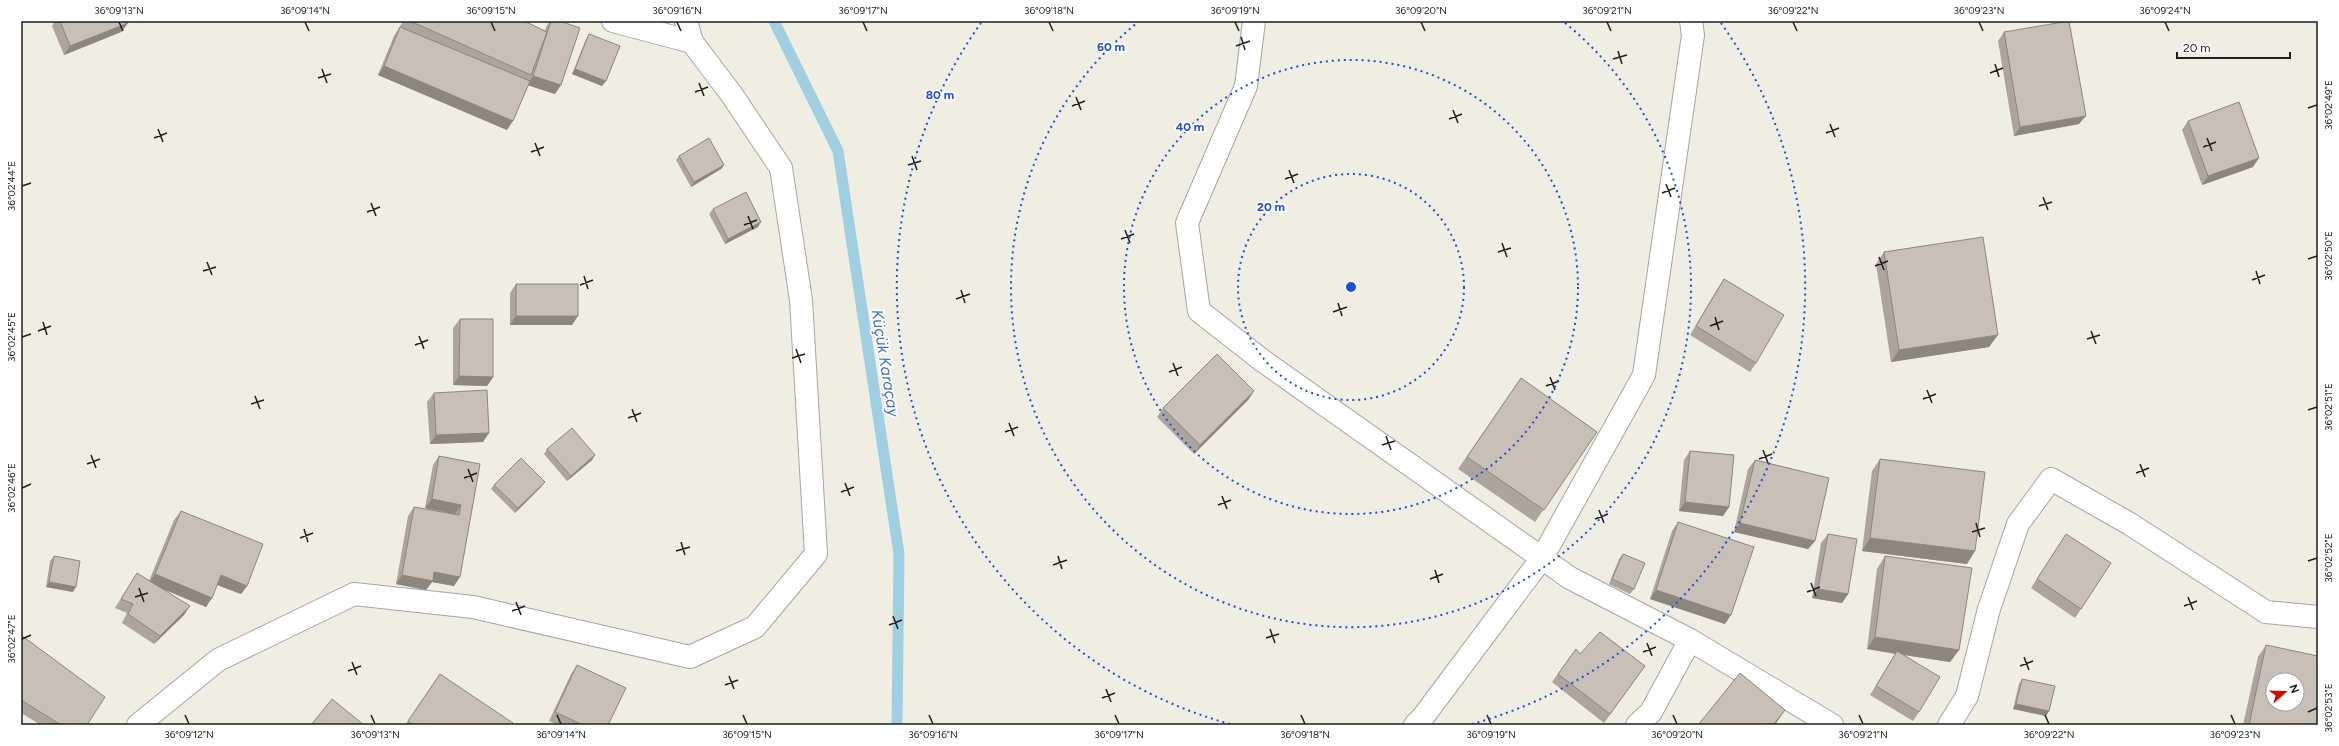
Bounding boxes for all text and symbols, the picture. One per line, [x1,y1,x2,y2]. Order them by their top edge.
text: 36°09'13"N [94,4,144,17]
text: 36°09'14"N [280,4,330,17]
text: 36°09'15"N [466,4,516,17]
text: 36°09'16"N [652,4,702,17]
text: 36°09'17"N [838,4,888,17]
text: 36°09'18"N [1024,4,1074,17]
text: 36°09'19"N [1210,4,1260,17]
text: 36°09'20"N [1395,4,1447,17]
text: 36°09'21"N [1582,4,1632,17]
text: 36°09'22"N [1768,4,1818,17]
text: 36°09'23"N [1954,4,2004,17]
text: 36°09'24"N [2139,4,2191,17]
scale bar [2177,34,2290,60]
text: 60 m [1097,40,1125,54]
text: 20 m [2183,41,2211,55]
text: 36°02'49"E [2322,80,2335,130]
text: 80 m [926,88,954,102]
text: 40 m [1176,120,1204,134]
text: 36°02'44"E [5,161,18,211]
text: 20 m [1257,200,1285,214]
text: 36°02'50"E [2322,231,2335,281]
centre of rings [1344,280,1358,294]
water label: Küçük Karaçay [868,308,903,419]
text: 36°02'45"E [5,312,18,362]
text: 36°02'51"E [2322,383,2335,431]
text: 36°02'46"E [5,463,18,513]
text: 36°02'52"E [2322,533,2335,583]
text: 36°02'47"E [5,614,18,664]
north arrow [2265,672,2305,712]
text: N [2286,683,2301,695]
text: 36°02'53"E [2322,683,2335,733]
text: 36°09'12"N [164,728,214,741]
text: 36°09'13"N [350,728,400,741]
text: 36°09'14"N [536,728,586,741]
text: 36°09'15"N [722,728,772,741]
text: 36°09'16"N [908,728,958,741]
text: 36°09'17"N [1094,728,1144,741]
text: 36°09'18"N [1280,728,1330,741]
text: 36°09'19"N [1466,728,1516,741]
text: 36°09'20"N [1651,728,1703,741]
text: 36°09'21"N [1838,728,1888,741]
text: 36°09'22"N [2024,728,2074,741]
text: 36°09'23"N [2210,728,2260,741]

